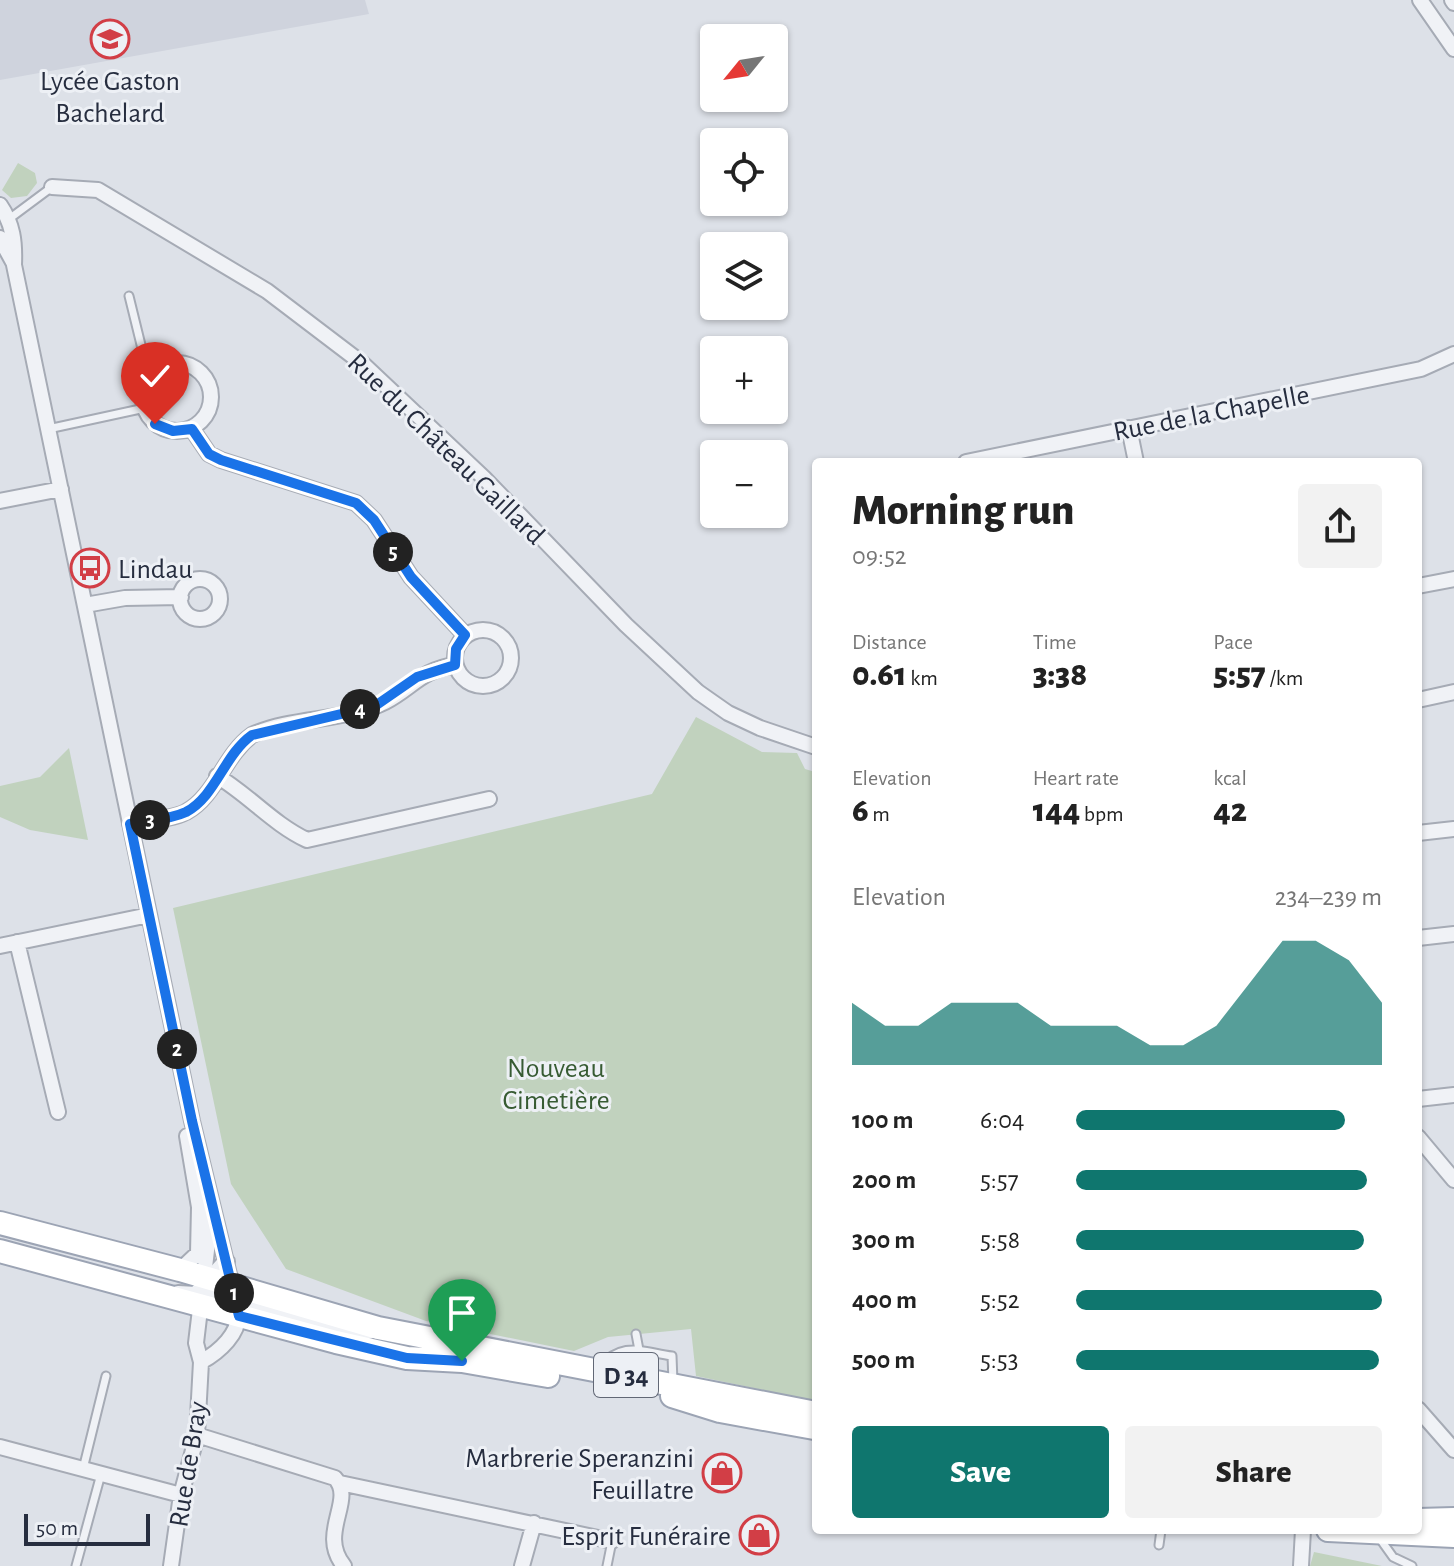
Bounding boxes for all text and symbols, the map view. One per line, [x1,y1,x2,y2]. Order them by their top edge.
school or university icon: Lycée Gaston Bachelard [89,18,131,60]
north arrow [700,24,788,112]
map controls [700,24,788,528]
place label: Lycée Gaston Bachelard [40,68,180,128]
button: locate [700,128,788,216]
button: layers [700,232,788,320]
button: + [700,336,788,424]
pin [121,342,189,424]
street label: Rue du Château Gaillard [342,348,549,550]
icon: check [133,354,177,398]
street label: Rue de la Chapelle [1111,381,1312,447]
button: − [700,440,788,528]
button: share [1298,484,1382,568]
text: Morning run [852,489,1075,533]
pin: 5 [373,532,413,572]
text: 5 [388,541,398,563]
text: 09:52 [852,543,907,569]
bus stop icon: Lindau [69,547,111,589]
place label: Lindau [118,556,193,584]
text: Distance [852,631,927,653]
text: Time [1033,631,1077,653]
text: Pace [1213,631,1253,653]
text: 0.61 [852,658,907,692]
text: 3:38 [1033,658,1087,692]
text: 5:57 [1213,658,1266,692]
text: km [907,667,938,689]
text: /km [1266,667,1303,689]
pin: 4 [340,689,380,729]
text: 4 [354,698,366,720]
text: Elevation [852,767,932,789]
text: Heart rate [1033,767,1119,789]
text: kcal [1213,767,1247,789]
text: 6 [852,794,869,828]
text: 144 [1033,794,1080,828]
text: 42 [1213,794,1247,828]
pin: 3 [130,800,170,840]
text: m [869,803,890,825]
text: bpm [1080,803,1124,825]
text: 3 [145,809,155,831]
text: Elevation [852,884,946,910]
text: 234–239 m [1275,884,1382,910]
pin: 2 [157,1029,197,1069]
text: 2 [172,1038,182,1060]
park label: Nouveau Cimetière [502,1055,610,1115]
text: 100 m [852,1107,913,1133]
text: 6:04 [980,1107,1024,1133]
text: 200 m [852,1167,916,1193]
text: 5:57 [980,1167,1019,1193]
text: 300 m [852,1227,915,1253]
text: 5:58 [980,1227,1020,1253]
pin: 1 [214,1273,254,1313]
pin [428,1279,496,1361]
text: 1 [230,1282,238,1304]
text: 400 m [852,1287,917,1313]
text: 5:52 [980,1287,1020,1313]
icon: arrive [440,1291,484,1335]
text: 500 m [852,1347,915,1373]
text: 5:53 [980,1347,1018,1373]
road number: D 34 [594,1353,658,1397]
street label: Rue de Bray [165,1399,213,1529]
button: Save [852,1426,1109,1518]
button: Share [1125,1426,1382,1518]
place label: Marbrerie Speranzini Feuillatre [465,1445,694,1505]
shop icon: Marbrerie Speranzini Feuillatre [701,1452,743,1494]
scale bar [24,1510,150,1546]
shop icon: Esprit Funéraire [738,1514,780,1556]
text: 50 m [36,1517,78,1539]
place label: Esprit Funéraire [561,1523,731,1551]

